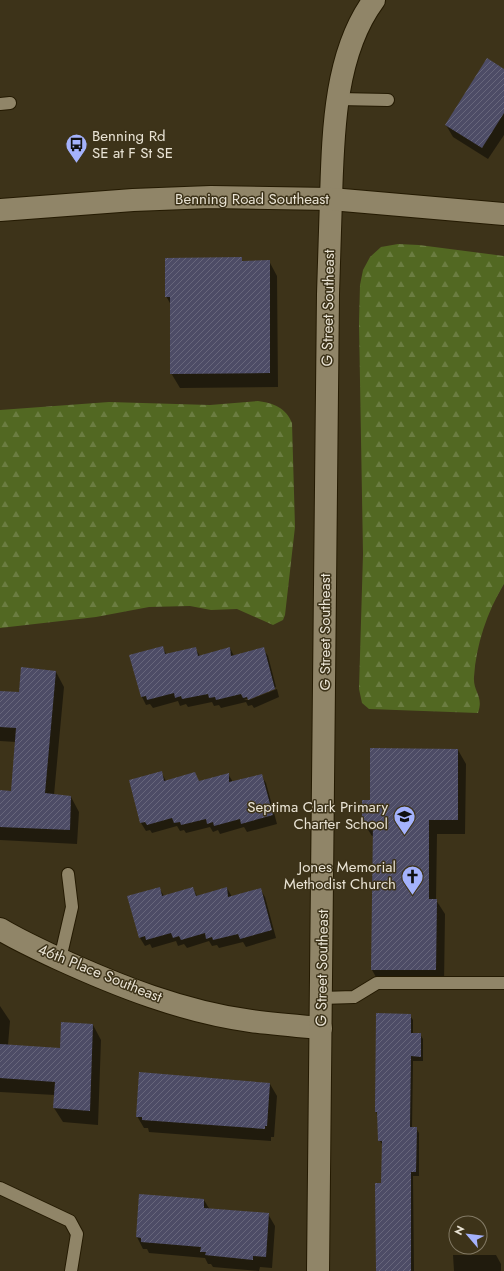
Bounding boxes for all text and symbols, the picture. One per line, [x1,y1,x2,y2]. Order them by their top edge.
place label: Benning Rd SE at F St SE [92,125,173,164]
bus stop icon: Benning Rd SE at F St SE [64,132,90,165]
street label: Benning Road Southeast [175,188,329,210]
street label: G Street Southeast [316,249,340,367]
street label: G Street Southeast [314,573,336,690]
place label: Septima Clark Primary Charter School [247,796,388,835]
school or university icon: Septima Clark Primary Charter School [391,803,417,836]
place label: Jones Memorial Methodist Church [284,856,396,895]
church icon: Jones Memorial Methodist Church [399,863,425,896]
street label: G Street Southeast [310,909,334,1027]
street label: 46th Place Southeast [35,938,166,1008]
north arrow [448,1215,488,1255]
text: N [450,1223,468,1238]

